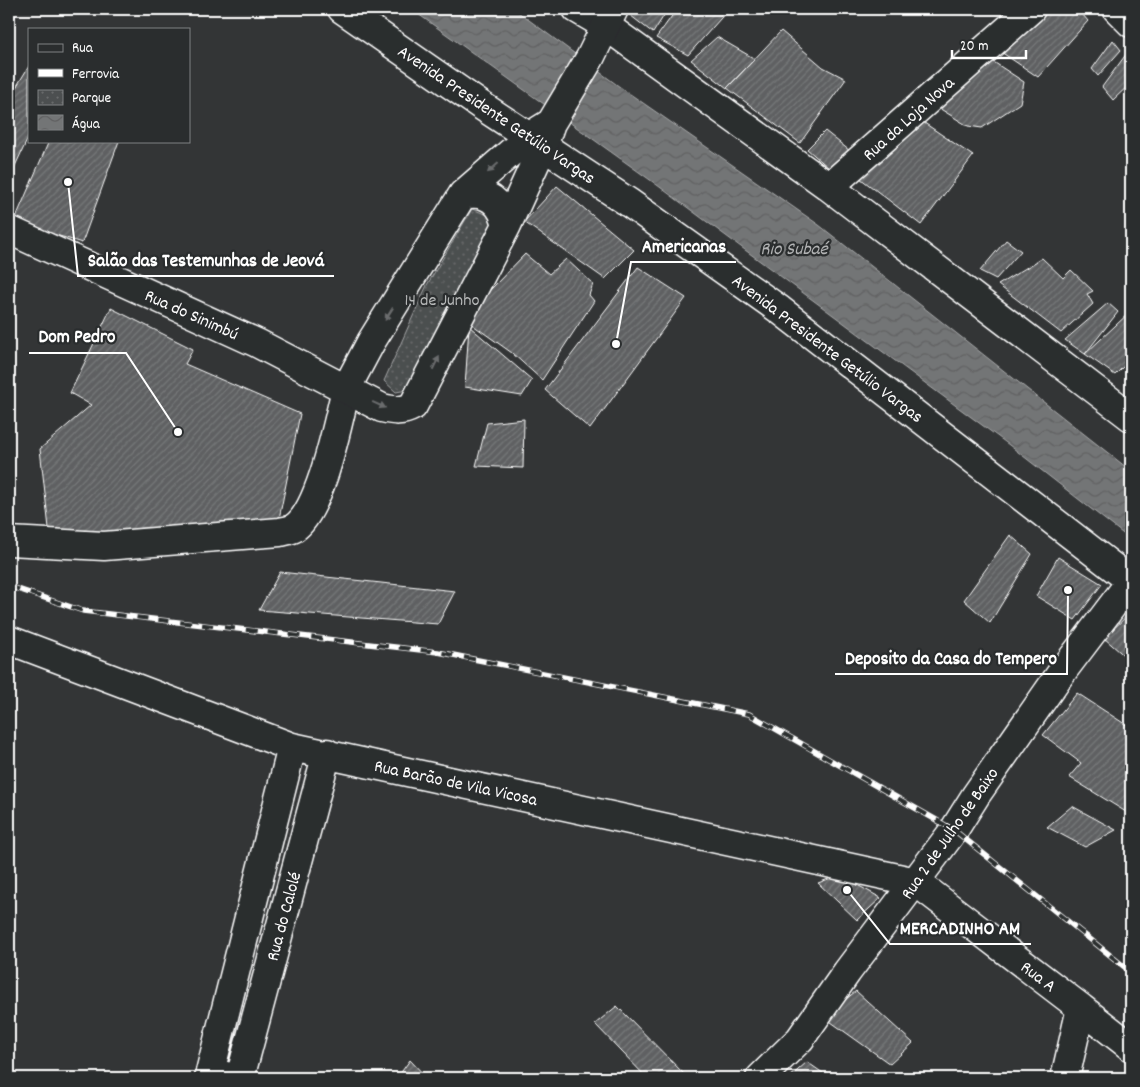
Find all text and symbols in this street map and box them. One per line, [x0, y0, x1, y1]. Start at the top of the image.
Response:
legend [28, 28, 190, 142]
scale bar [952, 28, 1026, 60]
text: 20 m [960, 36, 988, 58]
text: Rua [72, 38, 94, 60]
street label: Avenida Presidente Getúlio Vargas [392, 40, 599, 192]
text: Ferrovia [72, 64, 120, 86]
street label: Rua da Loja Nova [858, 72, 961, 168]
text: Parque [72, 88, 112, 110]
text: Água [72, 114, 101, 136]
one-way arrow [486, 163, 499, 174]
callout: Americanas [631, 228, 736, 262]
text: Americanas [642, 235, 726, 262]
water label: Rio Subaé [760, 237, 830, 264]
callout: Salão das Testemunhas de Jeová [78, 242, 334, 276]
text: Salão das Testemunhas de Jeová [88, 249, 325, 276]
street label: Avenida Presidente Getúlio Vargas [726, 270, 927, 430]
street label: Rua do Sinimbú [140, 284, 242, 348]
park label: 14 de Junho [405, 289, 479, 314]
one-way arrow [384, 307, 393, 320]
callout: Dom Pedro [29, 319, 126, 353]
text: Dom Pedro [38, 325, 116, 352]
one-way arrow [432, 356, 440, 370]
one-way arrow [372, 402, 386, 410]
callout: Deposito da Casa do Tempero [835, 640, 1067, 674]
text: Deposito da Casa do Tempero [845, 647, 1057, 674]
street label: Rua Barão de Vila Vicosa [372, 755, 540, 814]
street label: Rua 2 de Julho de Baixo [896, 763, 1006, 905]
street label: Rua do Calolé [262, 869, 309, 964]
callout: MERCADINHO AM [890, 910, 1031, 944]
text: MERCADINHO AM [900, 917, 1020, 944]
street label: Rua A [1014, 956, 1061, 1000]

